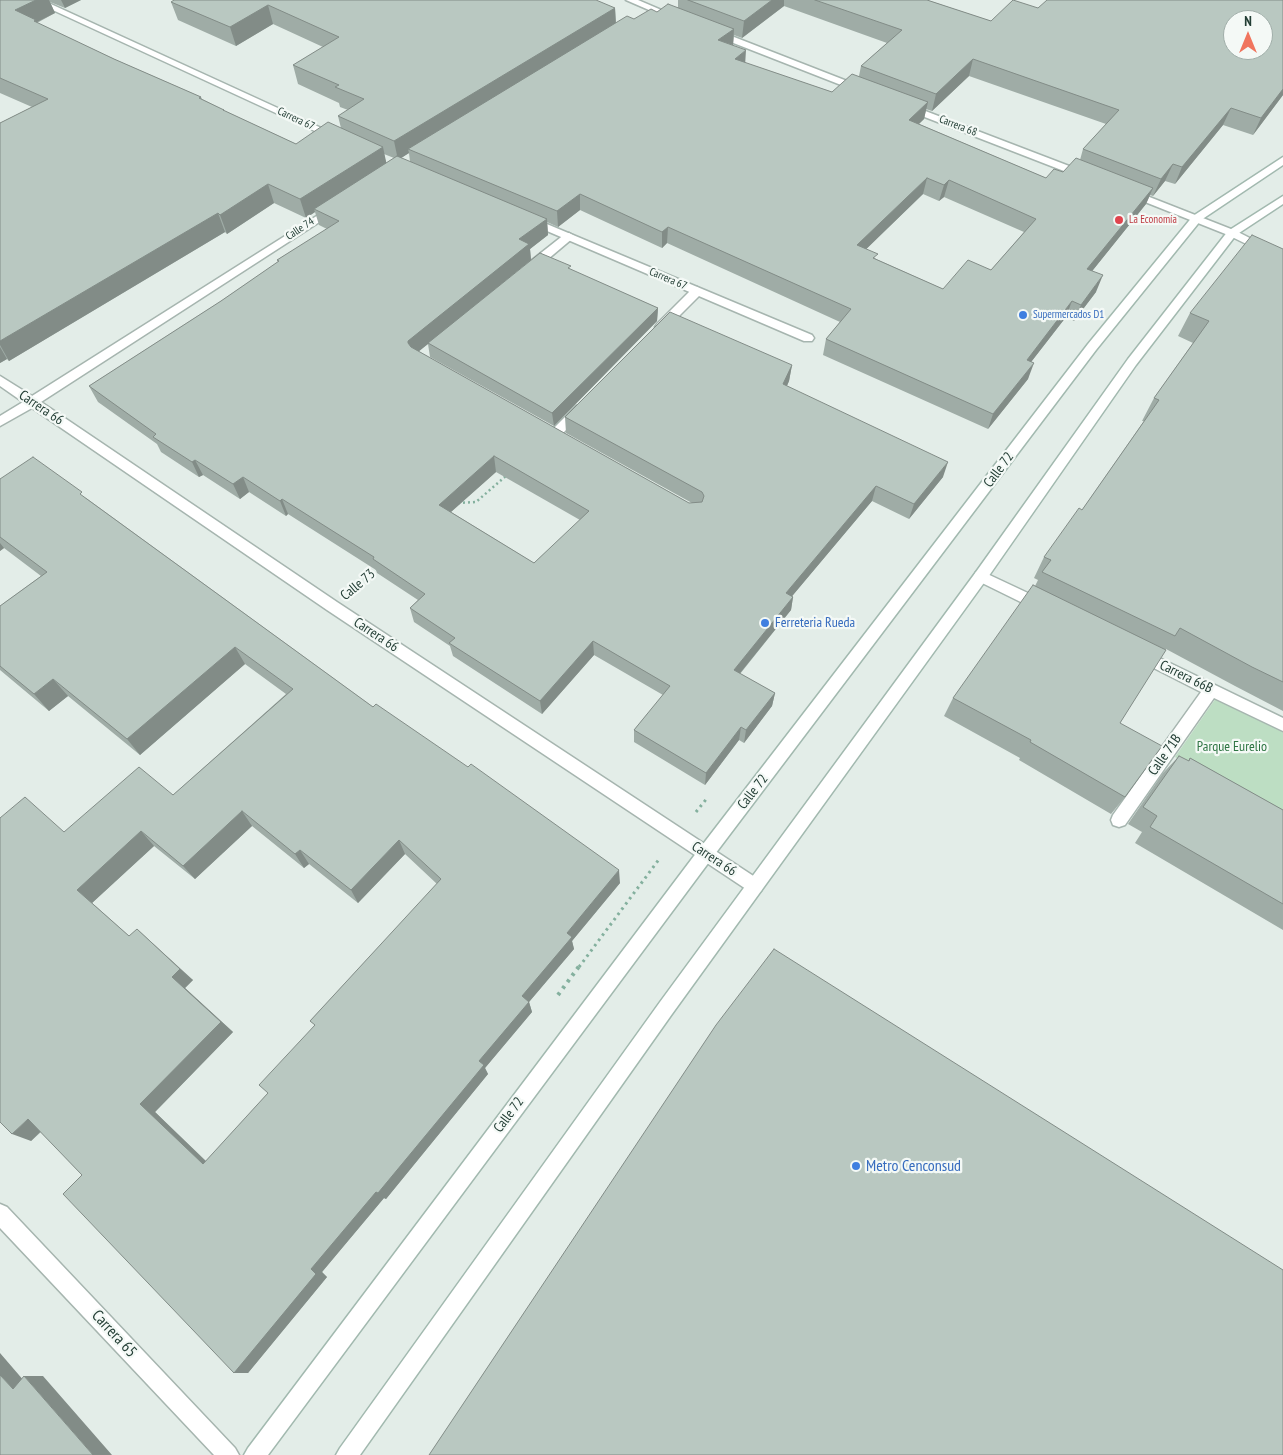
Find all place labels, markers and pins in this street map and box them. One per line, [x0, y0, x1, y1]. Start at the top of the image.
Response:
place label: La Economía [1129, 213, 1177, 227]
marker: La Economía [1113, 214, 1125, 226]
place label: Supermercados D1 [1033, 308, 1104, 322]
marker: Supermercados D1 [1017, 309, 1029, 321]
place label: Ferreteria Rueda [775, 615, 855, 631]
marker: Ferreteria Rueda [759, 617, 771, 629]
place label: Metro Cenconsud [866, 1156, 961, 1176]
marker: Metro Cenconsud [850, 1160, 862, 1172]

